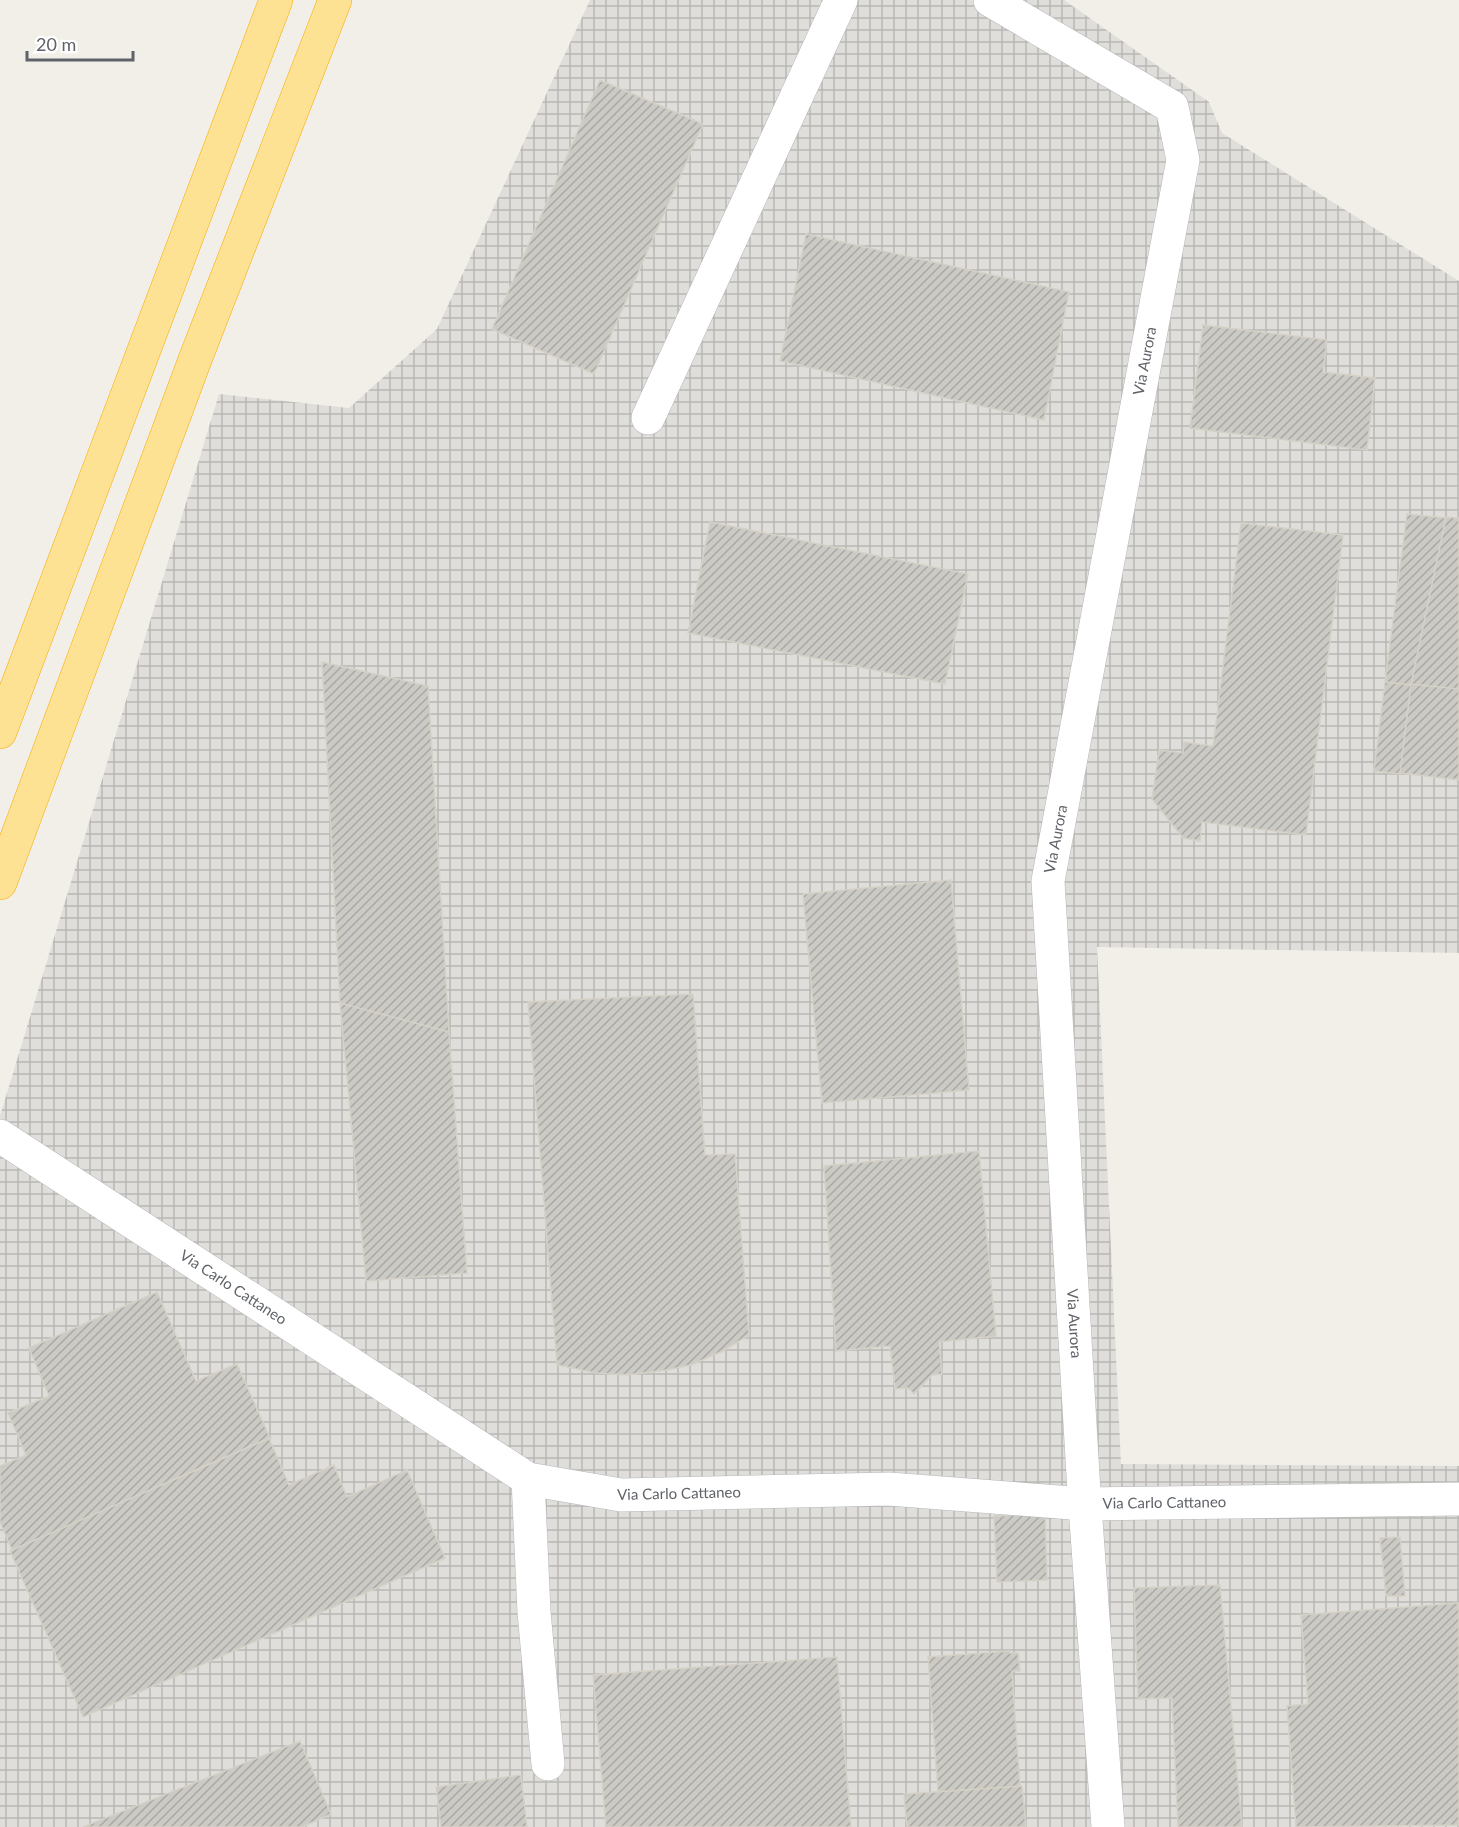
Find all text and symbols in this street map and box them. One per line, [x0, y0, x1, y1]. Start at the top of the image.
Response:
scale bar [27, 24, 134, 62]
text: 20 m [36, 33, 76, 55]
street label: Via Aurora [1129, 325, 1159, 397]
street label: Via Aurora [1040, 803, 1070, 875]
street label: Via Carlo Cattaneo [177, 1245, 291, 1328]
street label: Via Aurora [1064, 1288, 1086, 1359]
street label: Via Carlo Cattaneo [617, 1482, 741, 1503]
street label: Via Carlo Cattaneo [1102, 1492, 1226, 1512]

